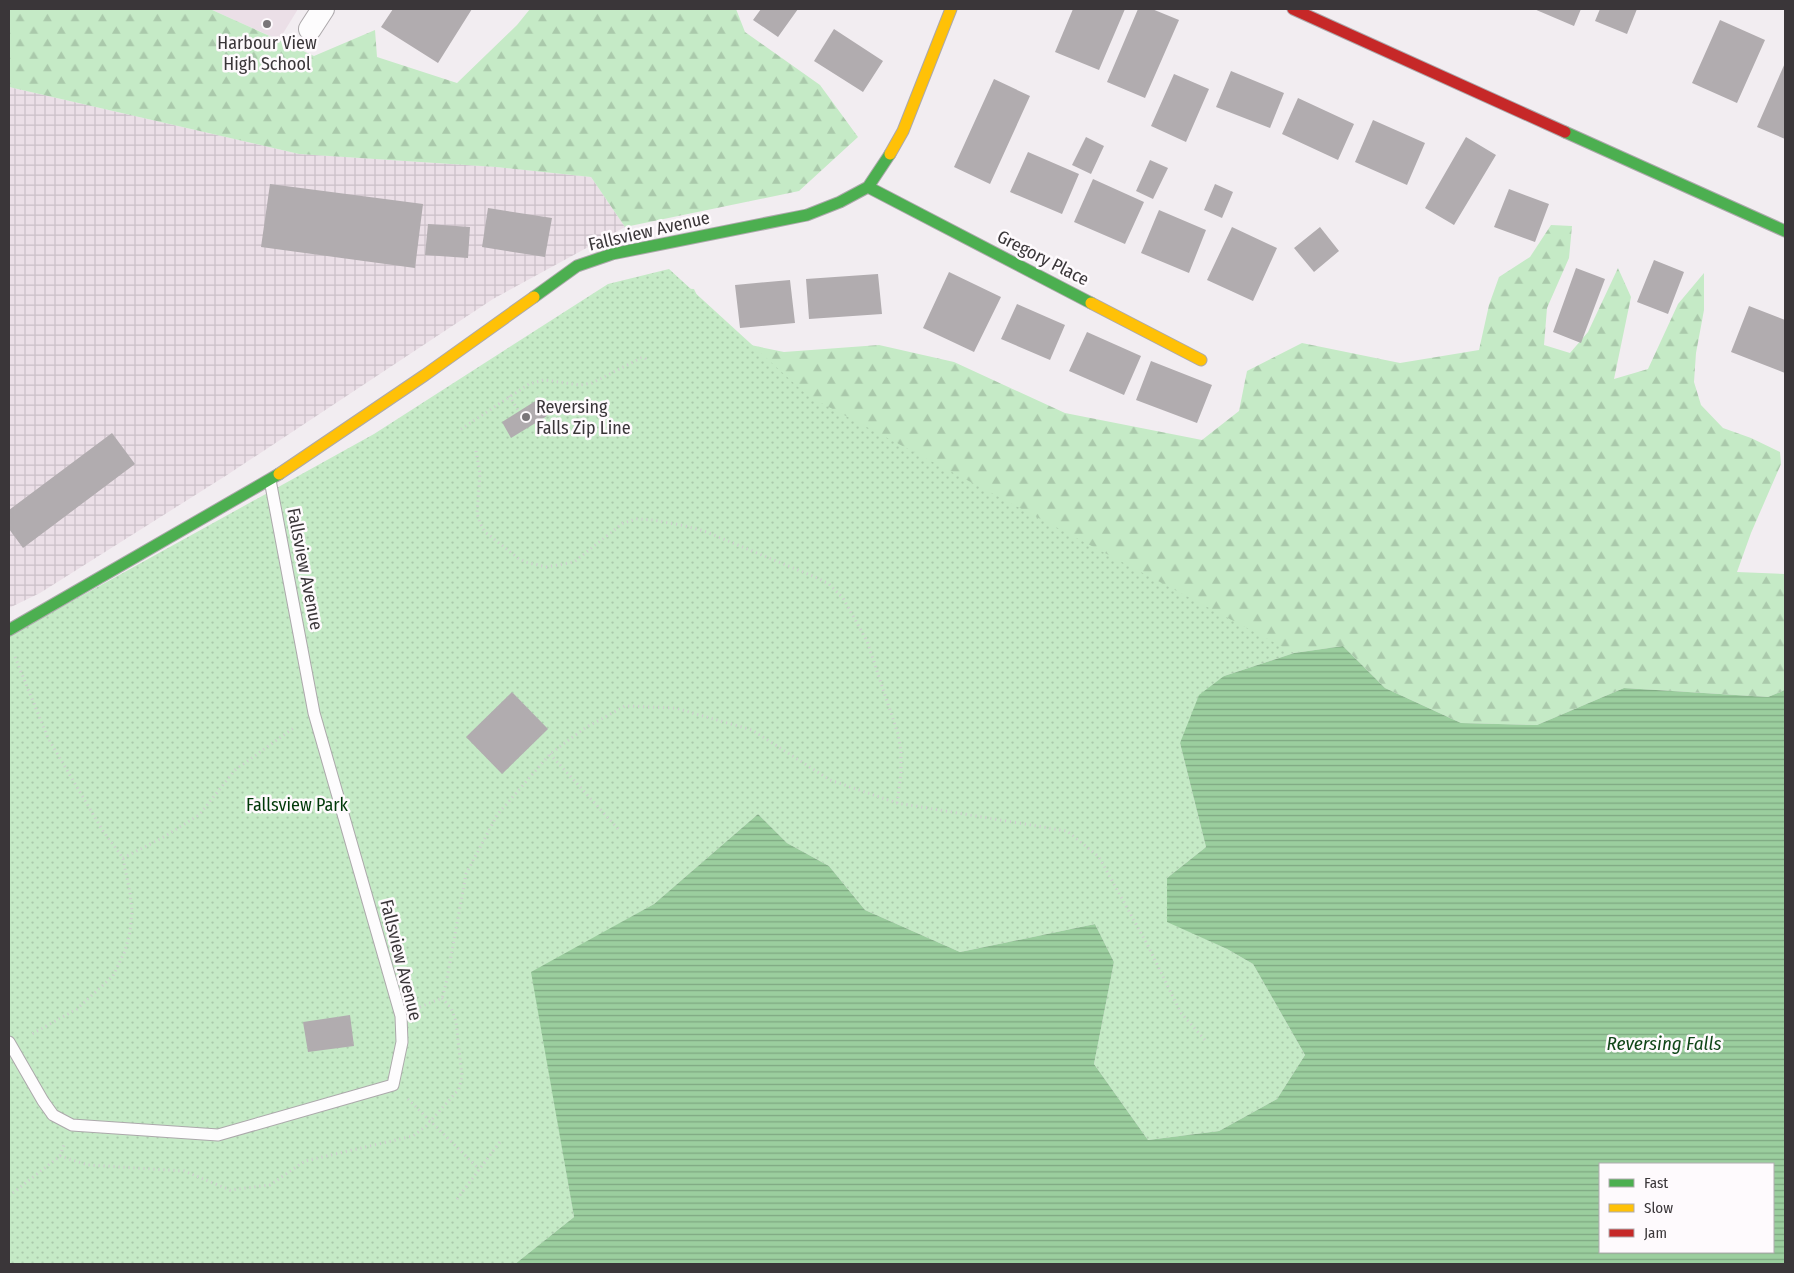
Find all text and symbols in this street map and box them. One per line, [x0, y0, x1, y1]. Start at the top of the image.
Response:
marker: Harbour View High School [261, 18, 273, 30]
place label: Harbour View High School [217, 32, 317, 75]
street label: Fallsview Avenue [586, 206, 712, 256]
street label: Gregory Place [993, 225, 1093, 291]
place label: Reversing Falls Zip Line [536, 396, 631, 439]
marker: Reversing Falls Zip Line [520, 411, 532, 423]
street label: Fallsview Avenue [282, 506, 328, 632]
park label: Fallsview Park [246, 794, 349, 816]
street label: Fallsview Avenue [375, 897, 427, 1023]
water label: Reversing Falls [1606, 1032, 1722, 1055]
legend [1599, 1163, 1774, 1253]
text: Fast [1644, 1174, 1668, 1192]
text: Slow [1644, 1199, 1673, 1217]
text: Jam [1644, 1224, 1667, 1242]

